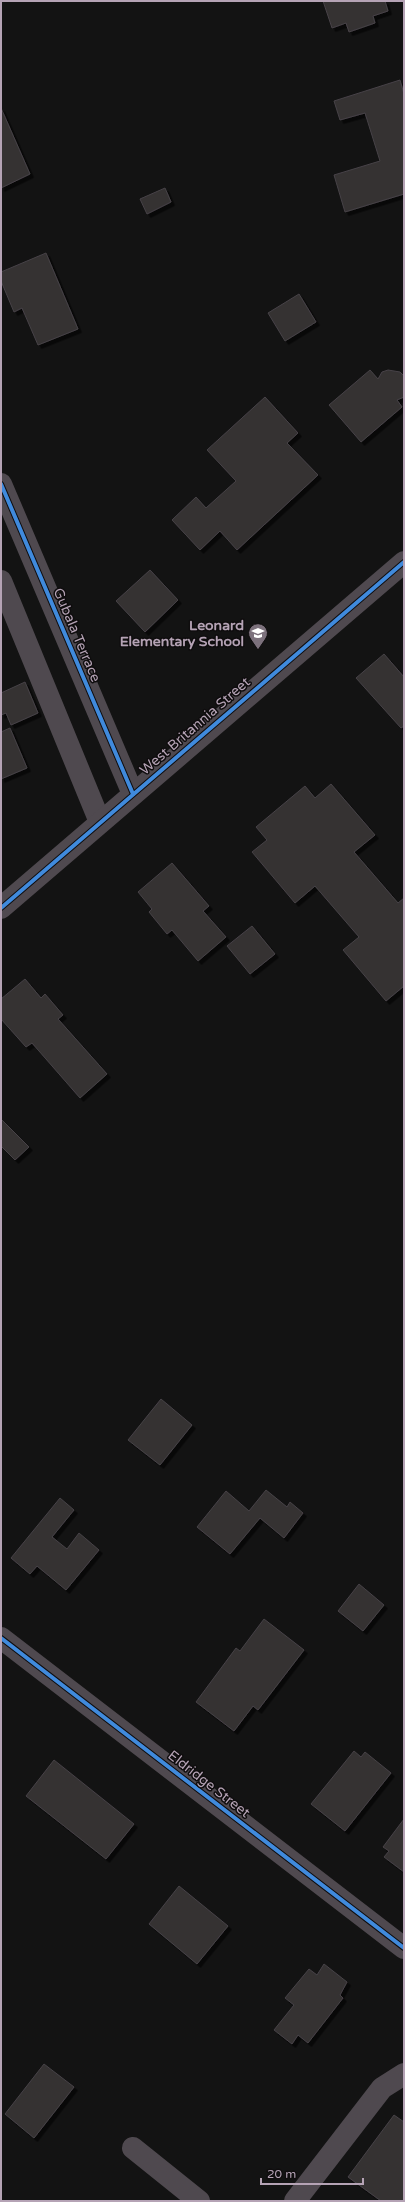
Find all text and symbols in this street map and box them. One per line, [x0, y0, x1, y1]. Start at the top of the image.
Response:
street label: Gubala Terrace [50, 586, 104, 685]
place label: Leonard Elementary School [120, 617, 244, 650]
school or university icon: Leonard Elementary School [247, 622, 269, 650]
street label: West Britannia Street [136, 673, 254, 779]
street label: Eldridge Street [165, 1747, 254, 1822]
scale bar [261, 2160, 363, 2186]
text: 20 m [267, 2167, 296, 2181]

